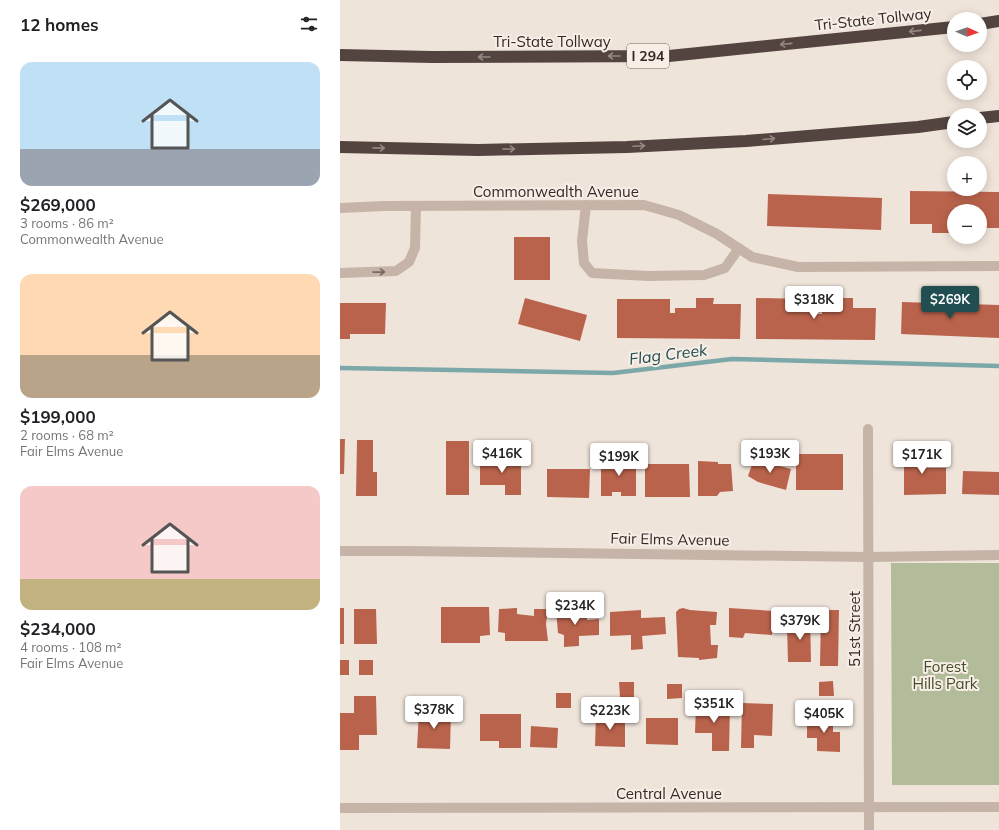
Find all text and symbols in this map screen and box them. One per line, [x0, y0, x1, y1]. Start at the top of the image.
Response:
street label: Tri-State Tollway [814, 3, 932, 35]
north arrow [947, 12, 987, 52]
map controls [947, 12, 987, 244]
icon: filters [298, 13, 320, 35]
text: 12 homes [20, 14, 99, 35]
one-way arrow [909, 27, 922, 35]
street label: Tri-State Tollway [493, 32, 611, 51]
one-way arrow [780, 41, 793, 48]
road number: I 294 [627, 44, 669, 68]
one-way arrow [608, 52, 621, 60]
one-way arrow [478, 53, 491, 61]
button: locate [947, 60, 987, 100]
icon: home [134, 88, 206, 160]
button: layers [947, 108, 987, 148]
one-way arrow [762, 135, 775, 142]
one-way arrow [632, 142, 645, 150]
one-way arrow [372, 144, 385, 152]
one-way arrow [502, 145, 515, 153]
button: + [947, 156, 987, 196]
street label: Commonwealth Avenue [473, 182, 639, 201]
text: $269,000 [20, 194, 96, 215]
button: − [947, 204, 987, 244]
text: 3 rooms · 86 m² [20, 215, 114, 231]
text: Commonwealth Avenue [20, 231, 164, 247]
one-way arrow [372, 268, 385, 276]
pin: $318K [786, 286, 842, 320]
pin: $269K [922, 286, 978, 320]
text: $318K [794, 291, 834, 307]
text: $269K [930, 291, 970, 307]
icon: home [134, 300, 206, 372]
water label: Flag Creek [628, 339, 709, 369]
text: $199,000 [20, 406, 96, 427]
text: 2 rooms · 68 m² [20, 427, 114, 443]
pin: $416K [474, 440, 530, 474]
pin: $193K [742, 440, 798, 474]
pin: $171K [894, 441, 950, 475]
text: Fair Elms Avenue [20, 443, 123, 459]
pin: $199K [591, 443, 647, 477]
text: $416K [482, 445, 522, 461]
text: $193K [750, 445, 790, 461]
text: $171K [902, 446, 942, 462]
text: $199K [599, 448, 639, 464]
icon: home [134, 512, 206, 584]
street label: Fair Elms Avenue [610, 528, 730, 550]
street label: 51st Street [845, 591, 864, 667]
pin: $234K [547, 592, 603, 626]
text: $234K [555, 597, 595, 613]
pin: $379K [772, 607, 828, 641]
text: $379K [780, 612, 820, 628]
text: $234,000 [20, 618, 96, 639]
text: 4 rooms · 108 m² [20, 639, 121, 655]
text: Fair Elms Avenue [20, 655, 123, 671]
park label: Forest Hills Park [912, 657, 978, 693]
pin: $351K [686, 690, 742, 724]
text: $351K [694, 695, 734, 711]
pin: $378K [406, 696, 462, 730]
pin: $223K [582, 697, 638, 731]
pin: $405K [796, 700, 852, 734]
text: $378K [414, 701, 454, 717]
text: $223K [590, 702, 630, 718]
text: $405K [804, 705, 844, 721]
street label: Central Avenue [616, 784, 722, 803]

